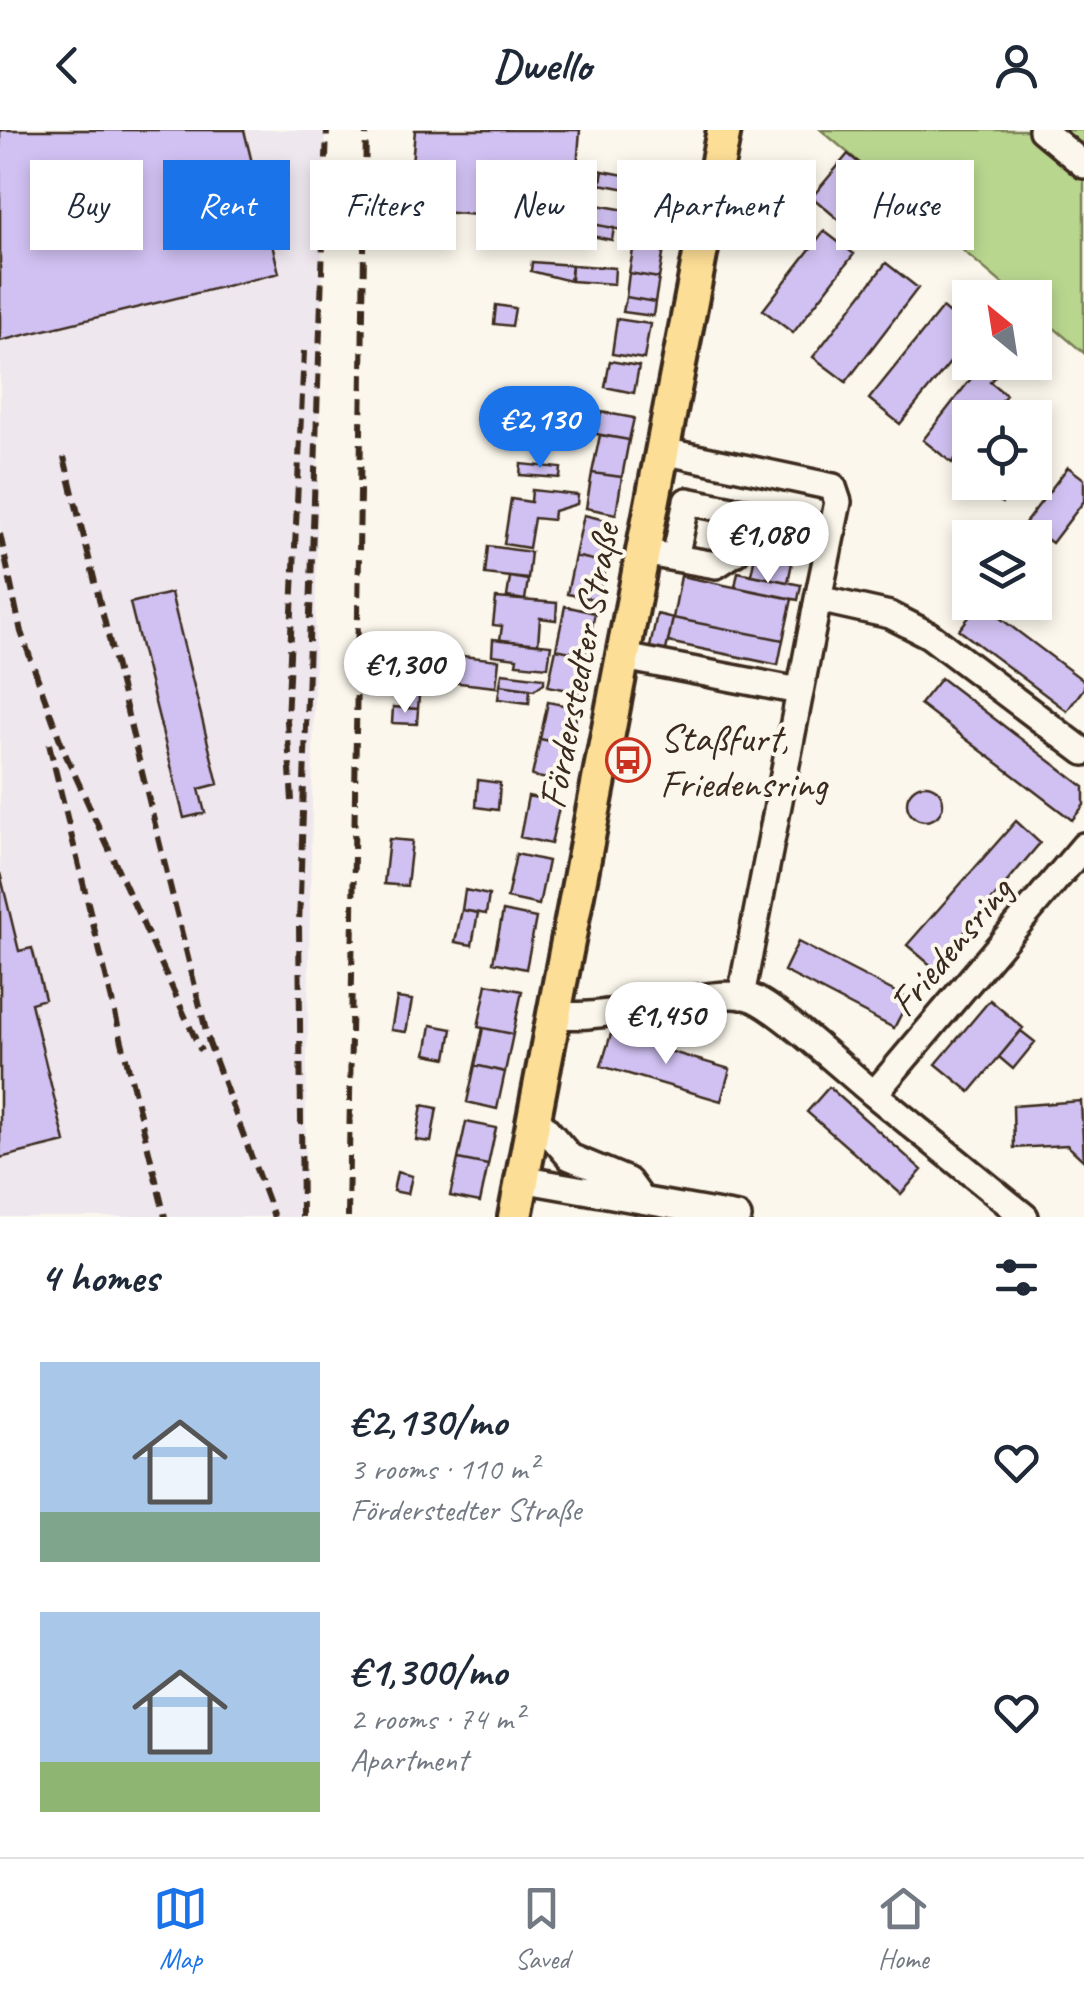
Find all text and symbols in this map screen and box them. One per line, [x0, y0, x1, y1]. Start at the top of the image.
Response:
text: Dwello [493, 37, 591, 94]
icon: back [40, 38, 95, 93]
icon: person [989, 38, 1044, 93]
chip: Buy [30, 160, 143, 250]
chip: Rent [163, 160, 290, 250]
chip: Filters [310, 160, 456, 250]
chip: New [476, 160, 597, 250]
chip: Apartment [617, 160, 816, 250]
chip: House [836, 160, 974, 250]
north arrow [952, 280, 1052, 380]
map controls [952, 280, 1052, 620]
pin: €2,130 [459, 386, 621, 471]
text: €2,130 [501, 398, 579, 439]
button: locate [952, 400, 1052, 500]
pin: €1,080 [687, 501, 849, 586]
text: €1,080 [729, 513, 807, 554]
street label: Förderstedter Straße [527, 517, 632, 813]
button: layers [952, 520, 1052, 620]
pin: €1,300 [324, 631, 486, 716]
text: €1,300 [366, 643, 444, 684]
place label: Staßfurt, Friedensring [660, 713, 829, 809]
bus stop icon: Staßfurt, Friedensring [605, 737, 651, 783]
street label: Friedensring [878, 865, 1025, 1027]
pin: €1,450 [585, 982, 747, 1067]
text: €1,450 [627, 994, 705, 1035]
icon: filters [989, 1250, 1044, 1305]
text: 4 homes [40, 1251, 159, 1304]
text: €2,130/mo [350, 1395, 507, 1448]
icon: home [120, 1402, 240, 1522]
icon: heart [989, 1435, 1044, 1490]
text: 3 rooms · 110 m² [350, 1448, 537, 1489]
text: Förderstedter Straße [350, 1489, 581, 1530]
text: €1,300/mo [350, 1645, 507, 1698]
icon: home [120, 1652, 240, 1772]
icon: heart [989, 1685, 1044, 1740]
text: 2 rooms · 74 m² [350, 1698, 523, 1739]
text: Apartment [350, 1739, 468, 1780]
tab: Map [153, 1881, 208, 1976]
tab: Saved [514, 1881, 569, 1976]
tab: Home [876, 1881, 931, 1976]

